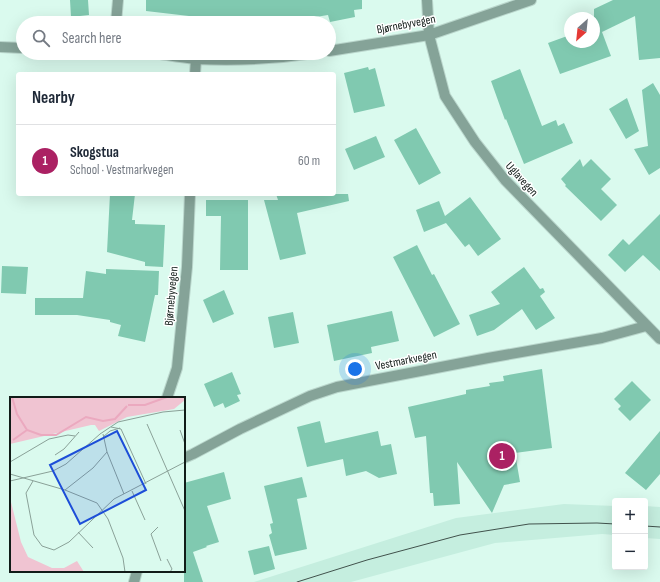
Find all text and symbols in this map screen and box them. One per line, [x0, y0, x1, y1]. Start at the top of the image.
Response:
street label: Bjørnebyvegen [375, 11, 437, 38]
north arrow [564, 12, 600, 48]
search box [16, 16, 336, 60]
icon: search [30, 27, 52, 49]
text: Search here [62, 29, 122, 48]
text: Nearby [32, 88, 75, 108]
text: Skogstua [70, 143, 119, 162]
text: 1 [42, 153, 48, 169]
text: 60 m [298, 153, 320, 169]
street label: Uglavegen [502, 159, 541, 200]
text: School · Vestmarkvegen [70, 162, 174, 178]
street label: Bjørnebyvegen [161, 266, 182, 326]
street label: Vestmarkvegen [374, 347, 438, 374]
your location [345, 359, 365, 379]
inset map [10, 397, 185, 572]
pin: 1 [489, 441, 515, 471]
map controls [612, 498, 648, 570]
button: + [612, 498, 648, 534]
button: − [612, 534, 648, 570]

